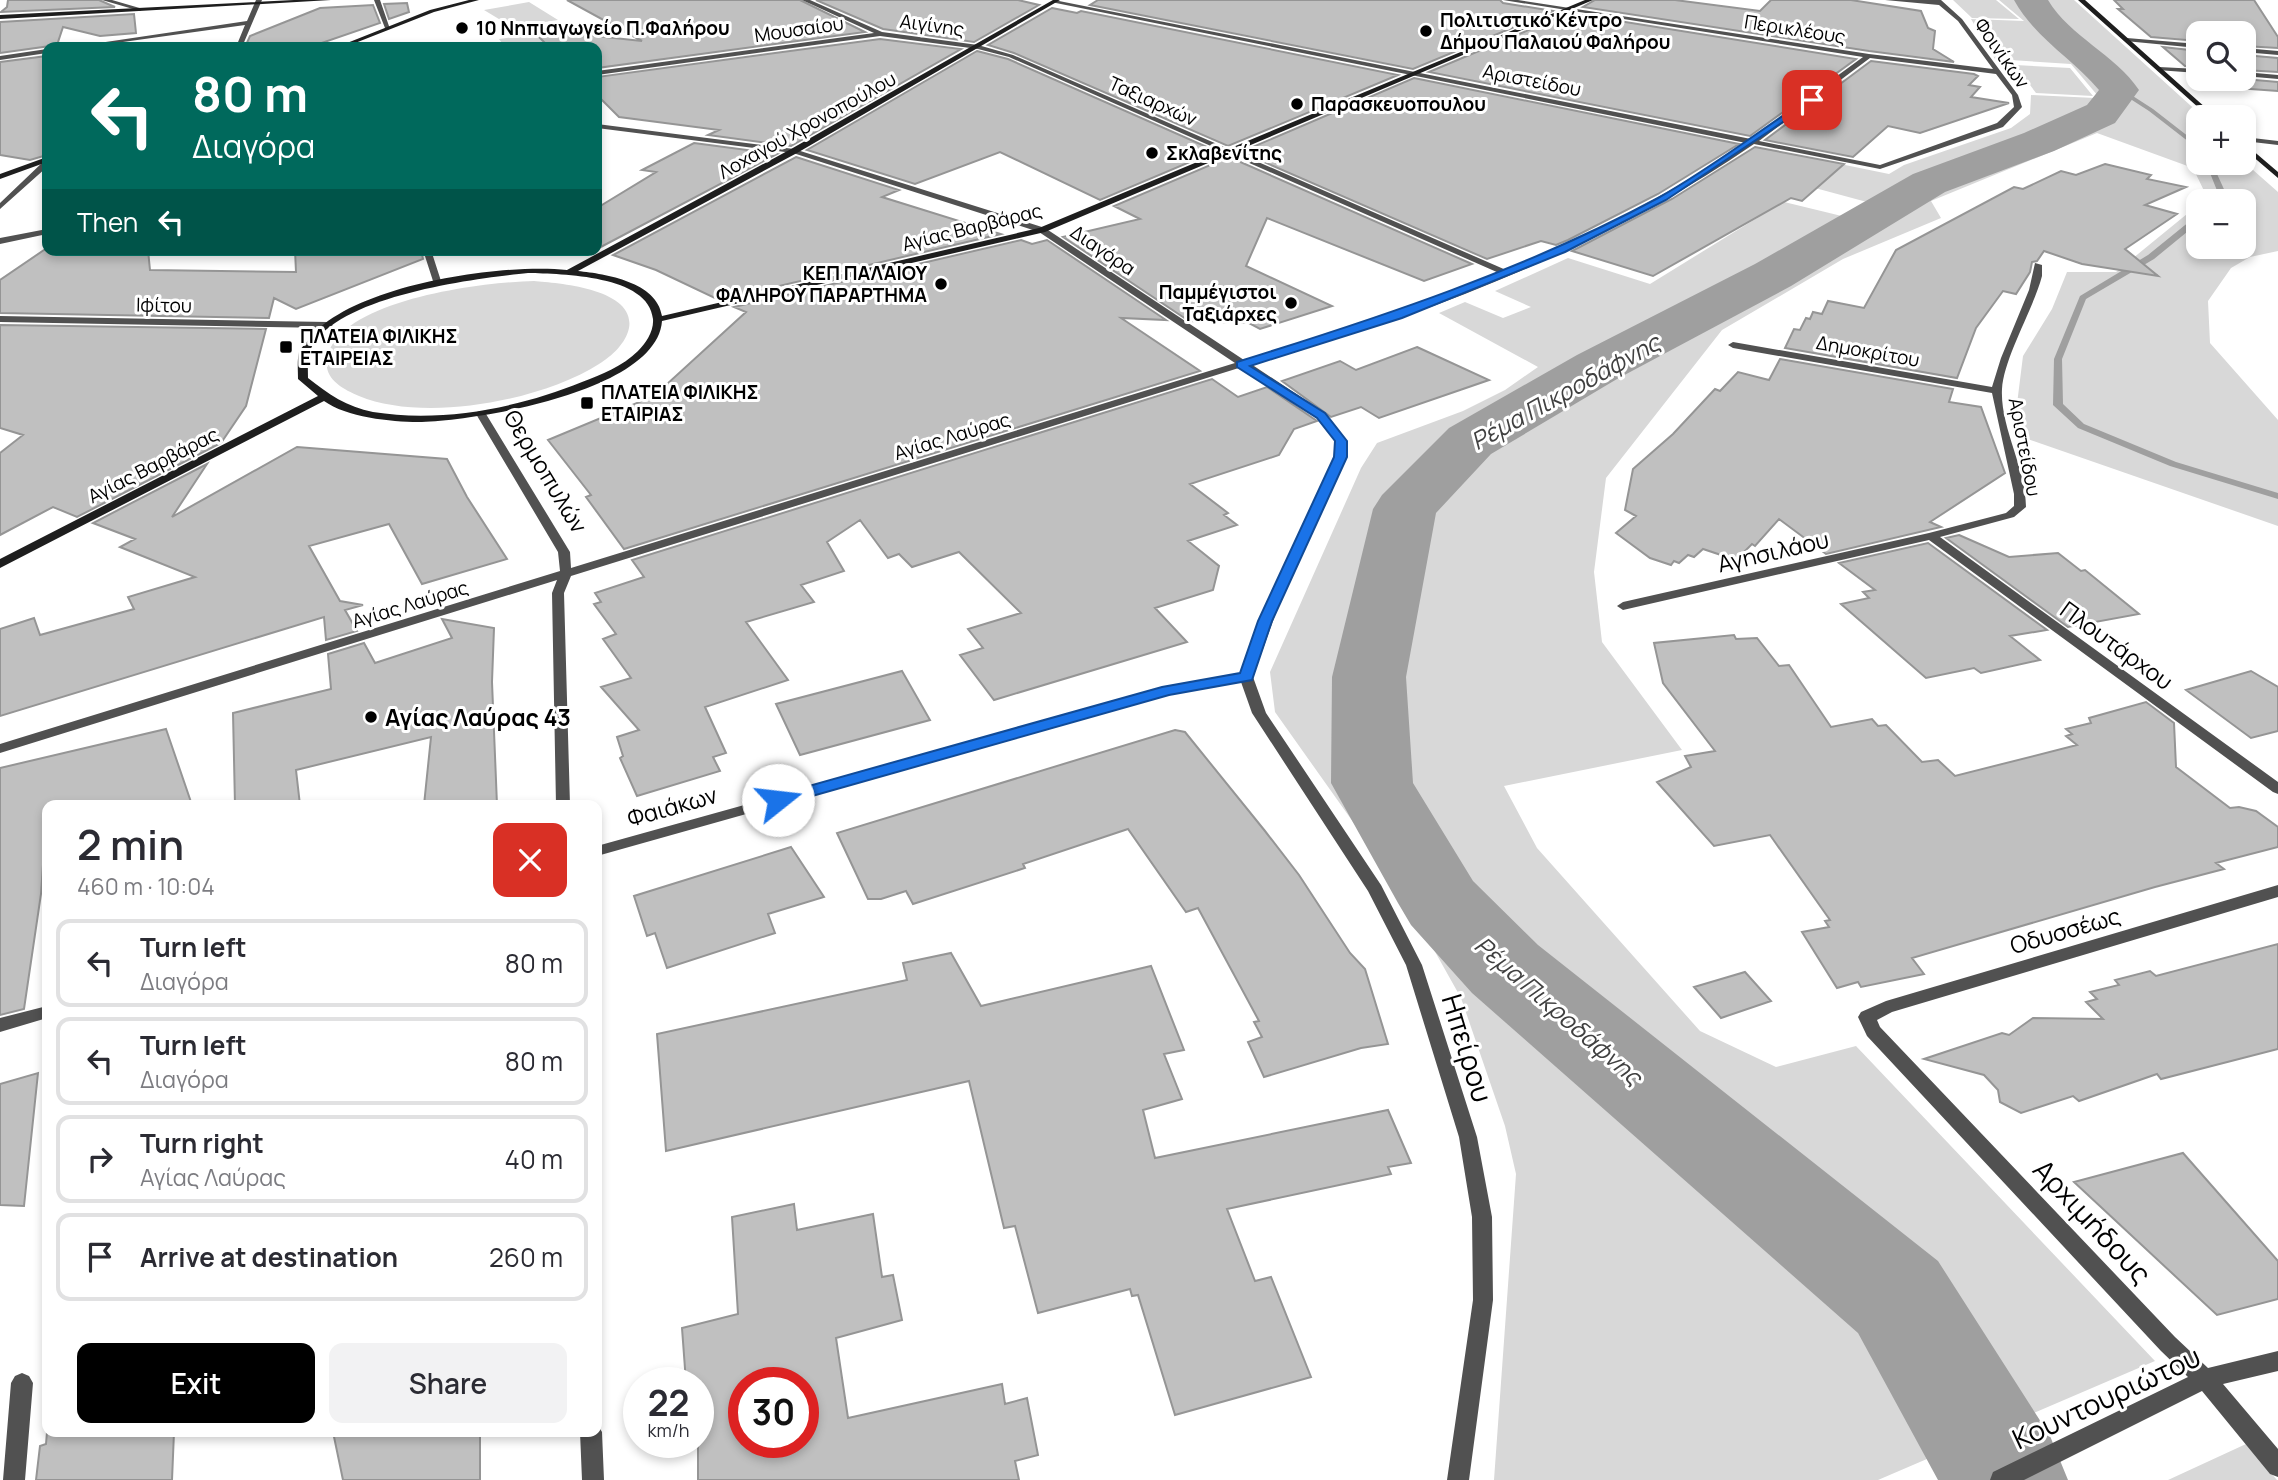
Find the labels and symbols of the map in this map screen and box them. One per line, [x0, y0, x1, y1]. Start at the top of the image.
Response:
place label: Πολιτιστικό Κέντρο Δήμου Παλαιού Φαλήρου [1440, 7, 1671, 55]
street label: Αιγίνης [898, 8, 966, 42]
street label: Περικλέους [1742, 8, 1848, 50]
street label: Μουσαίου [753, 10, 845, 48]
street label: Φοινίκων [1968, 13, 2036, 94]
place label: 10 Νηπιαγωγείο Π.Φαλήρου [476, 15, 730, 41]
marker: 10 Νηπιαγωγείο Π.Φαλήρου [454, 20, 470, 36]
marker: Πολιτιστικό Κέντρο Δήμου Παλαιού Φαλήρου [1418, 23, 1434, 39]
street label: Αριστείδου [1480, 58, 1584, 102]
street label: Λοχαγού Χρονοπούλου [713, 65, 901, 185]
street label: Ταξιαρχών [1105, 70, 1201, 132]
pin [1782, 70, 1842, 130]
place label: Παρασκευοπουλου [1311, 91, 1486, 117]
marker: Παρασκευοπουλου [1289, 96, 1305, 112]
place label: Σκλαβενίτης [1166, 140, 1282, 166]
marker: Σκλαβενίτης [1144, 145, 1160, 161]
street label: Αγίας Βαρβάρας [899, 197, 1045, 257]
street label: Διαγόρα [1065, 219, 1141, 281]
place label: ΚΕΠ ΠΑΛΑΙΟΥ ΦΑΛΗΡΟΥ ΠΑΡΑΡΤΗΜΑ [716, 260, 927, 308]
marker: ΚΕΠ ΠΑΛΑΙΟΥ ΦΑΛΗΡΟΥ ΠΑΡΑΡΤΗΜΑ [933, 276, 949, 292]
place label: Παμμέγιστοι Ταξιάρχες [1159, 279, 1277, 327]
street label: Ιφίτου [136, 292, 192, 318]
marker: Παμμέγιστοι Ταξιάρχες [1283, 295, 1299, 311]
place label: ΠΛΑΤΕΙΑ ΦΙΛΙΚΗΣ ΕΤΑΙΡΕΙΑΣ [300, 323, 458, 371]
water label: Ρέμα Πικροδάφνης [1464, 324, 1667, 457]
street label: Δημοκρίτου [1814, 329, 1922, 373]
marker: ΠΛΑΤΕΙΑ ΦΙΛΙΚΗΣ ΕΤΑΙΡΕΙΑΣ [278, 339, 294, 355]
place label: ΠΛΑΤΕΙΑ ΦΙΛΙΚΗΣ ΕΤΑΙΡΙΑΣ [601, 379, 759, 427]
marker: ΠΛΑΤΕΙΑ ΦΙΛΙΚΗΣ ΕΤΑΙΡΙΑΣ [579, 395, 595, 411]
street label: Αριστείδου [2003, 395, 2047, 499]
street label: Θερμοπυλών [497, 403, 596, 539]
street label: Αγίας Λαύρας [891, 406, 1013, 466]
street label: Αγίας Βαρβάρας [83, 421, 223, 509]
street label: Αγησιλάου [1714, 523, 1832, 579]
street label: Αγίας Λαύρας [349, 574, 471, 634]
street label: Πλουτάρχου [2054, 593, 2180, 697]
place label: Αγίας Λαύρας 43 [385, 701, 571, 733]
marker: Αγίας Λαύρας 43 [363, 709, 379, 725]
position arrow [741, 763, 815, 837]
street label: Φαιάκων [623, 778, 721, 834]
street label: Οδυσσέως [2006, 899, 2124, 961]
water label: Ρέμα Πικροδάφνης [1468, 928, 1651, 1093]
street label: Ηπείρου [1434, 989, 1502, 1107]
street label: Αρχιμήδους [2026, 1151, 2160, 1291]
street label: Κουντουριώτου [2006, 1337, 2206, 1457]
speed limit sign: 30 [728, 1367, 819, 1458]

